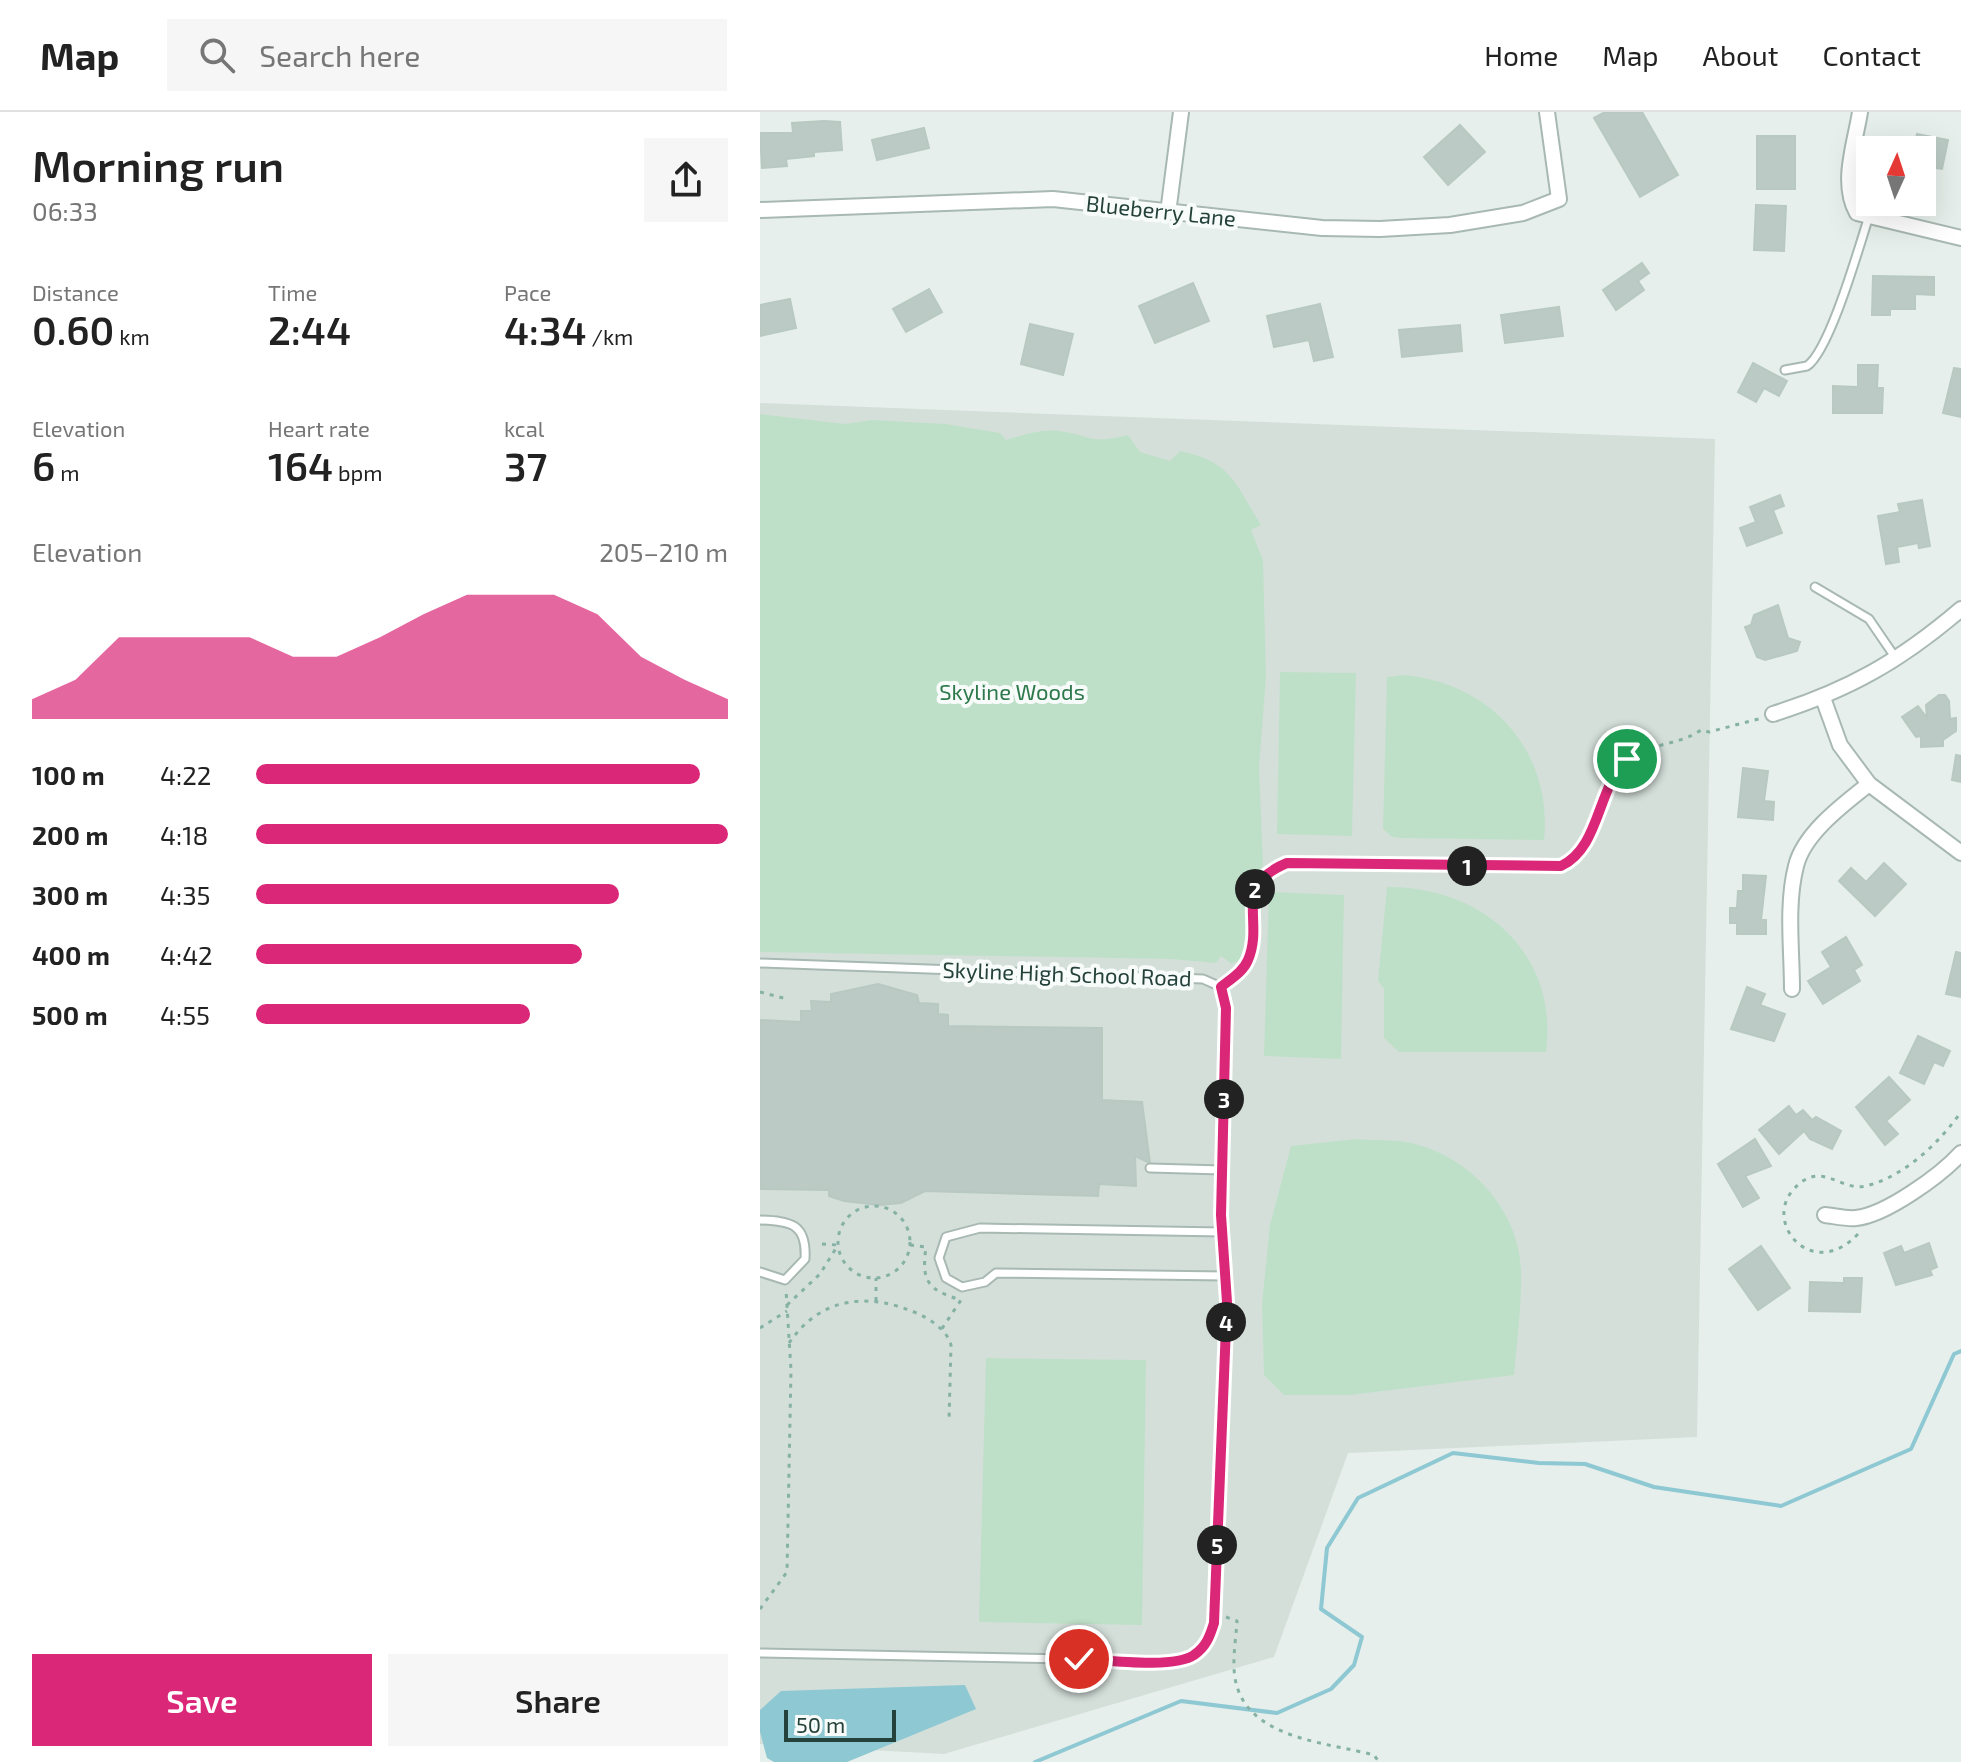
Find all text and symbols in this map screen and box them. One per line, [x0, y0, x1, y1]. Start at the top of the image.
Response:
search box [167, 19, 727, 91]
text: Map [40, 32, 119, 78]
icon: search [195, 33, 239, 77]
text: Search here [259, 37, 420, 73]
text: Home [1484, 38, 1558, 72]
text: Map [1602, 38, 1659, 72]
text: About [1703, 38, 1778, 72]
text: Contact [1822, 38, 1921, 72]
north arrow [1856, 136, 1936, 216]
map controls [1856, 136, 1936, 216]
text: Morning run [32, 138, 284, 191]
button: share [644, 138, 728, 222]
street label: Blueberry Lane [1085, 189, 1237, 231]
text: 06:33 [32, 195, 98, 226]
text: Distance [32, 279, 119, 305]
text: Time [268, 279, 317, 305]
text: Pace [504, 279, 551, 305]
text: 0.60 [32, 305, 114, 353]
text: 2:44 [268, 305, 351, 353]
text: 4:34 [504, 305, 587, 353]
text: km [114, 323, 150, 349]
text: /km [587, 323, 633, 349]
text: Elevation [32, 415, 125, 441]
text: Heart rate [268, 415, 370, 441]
text: kcal [504, 415, 544, 441]
text: 6 [32, 441, 55, 489]
text: 164 [268, 441, 333, 489]
text: 37 [504, 441, 547, 489]
text: m [55, 459, 79, 485]
text: bpm [333, 459, 383, 485]
text: Elevation [32, 536, 142, 567]
text: 205–210 m [599, 536, 728, 567]
park label: Skyline Woods [939, 678, 1085, 704]
pin [1593, 725, 1661, 793]
icon: arrive [1605, 737, 1649, 781]
text: 100 m [32, 759, 105, 790]
text: 4:22 [160, 759, 211, 790]
text: 200 m [32, 819, 108, 850]
text: 4:18 [160, 819, 208, 850]
pin: 1 [1447, 846, 1487, 886]
text: 1 [1462, 853, 1472, 879]
pin: 2 [1235, 869, 1275, 909]
text: 2 [1249, 876, 1261, 902]
text: 300 m [32, 879, 108, 910]
text: 4:35 [160, 879, 211, 910]
text: 400 m [32, 939, 110, 970]
text: 4:42 [160, 939, 213, 970]
street label: Skyline High School Road [942, 956, 1192, 990]
text: 500 m [32, 999, 108, 1030]
text: 4:55 [160, 999, 210, 1030]
pin: 3 [1204, 1079, 1244, 1119]
text: 3 [1218, 1086, 1230, 1112]
pin: 4 [1206, 1302, 1246, 1342]
text: 4 [1219, 1309, 1233, 1335]
pin: 5 [1197, 1525, 1237, 1565]
text: 5 [1211, 1532, 1223, 1558]
pin [1045, 1625, 1113, 1693]
icon: check [1057, 1637, 1101, 1681]
button: Save [32, 1654, 372, 1746]
button: Share [388, 1654, 728, 1746]
scale bar [784, 1706, 896, 1742]
text: 50 m [796, 1711, 845, 1737]

